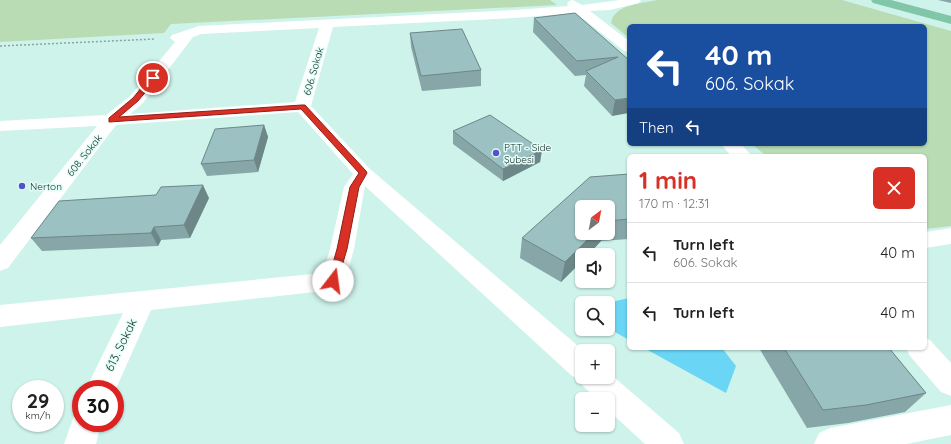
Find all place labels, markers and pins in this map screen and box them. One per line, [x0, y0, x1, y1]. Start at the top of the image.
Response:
pin [136, 61, 170, 95]
place label: PTT - Side Şubesi [504, 141, 552, 166]
marker: PTT - Side Şubesi [491, 148, 501, 158]
place label: Nerton [30, 180, 62, 193]
marker: Nerton [17, 181, 27, 191]

